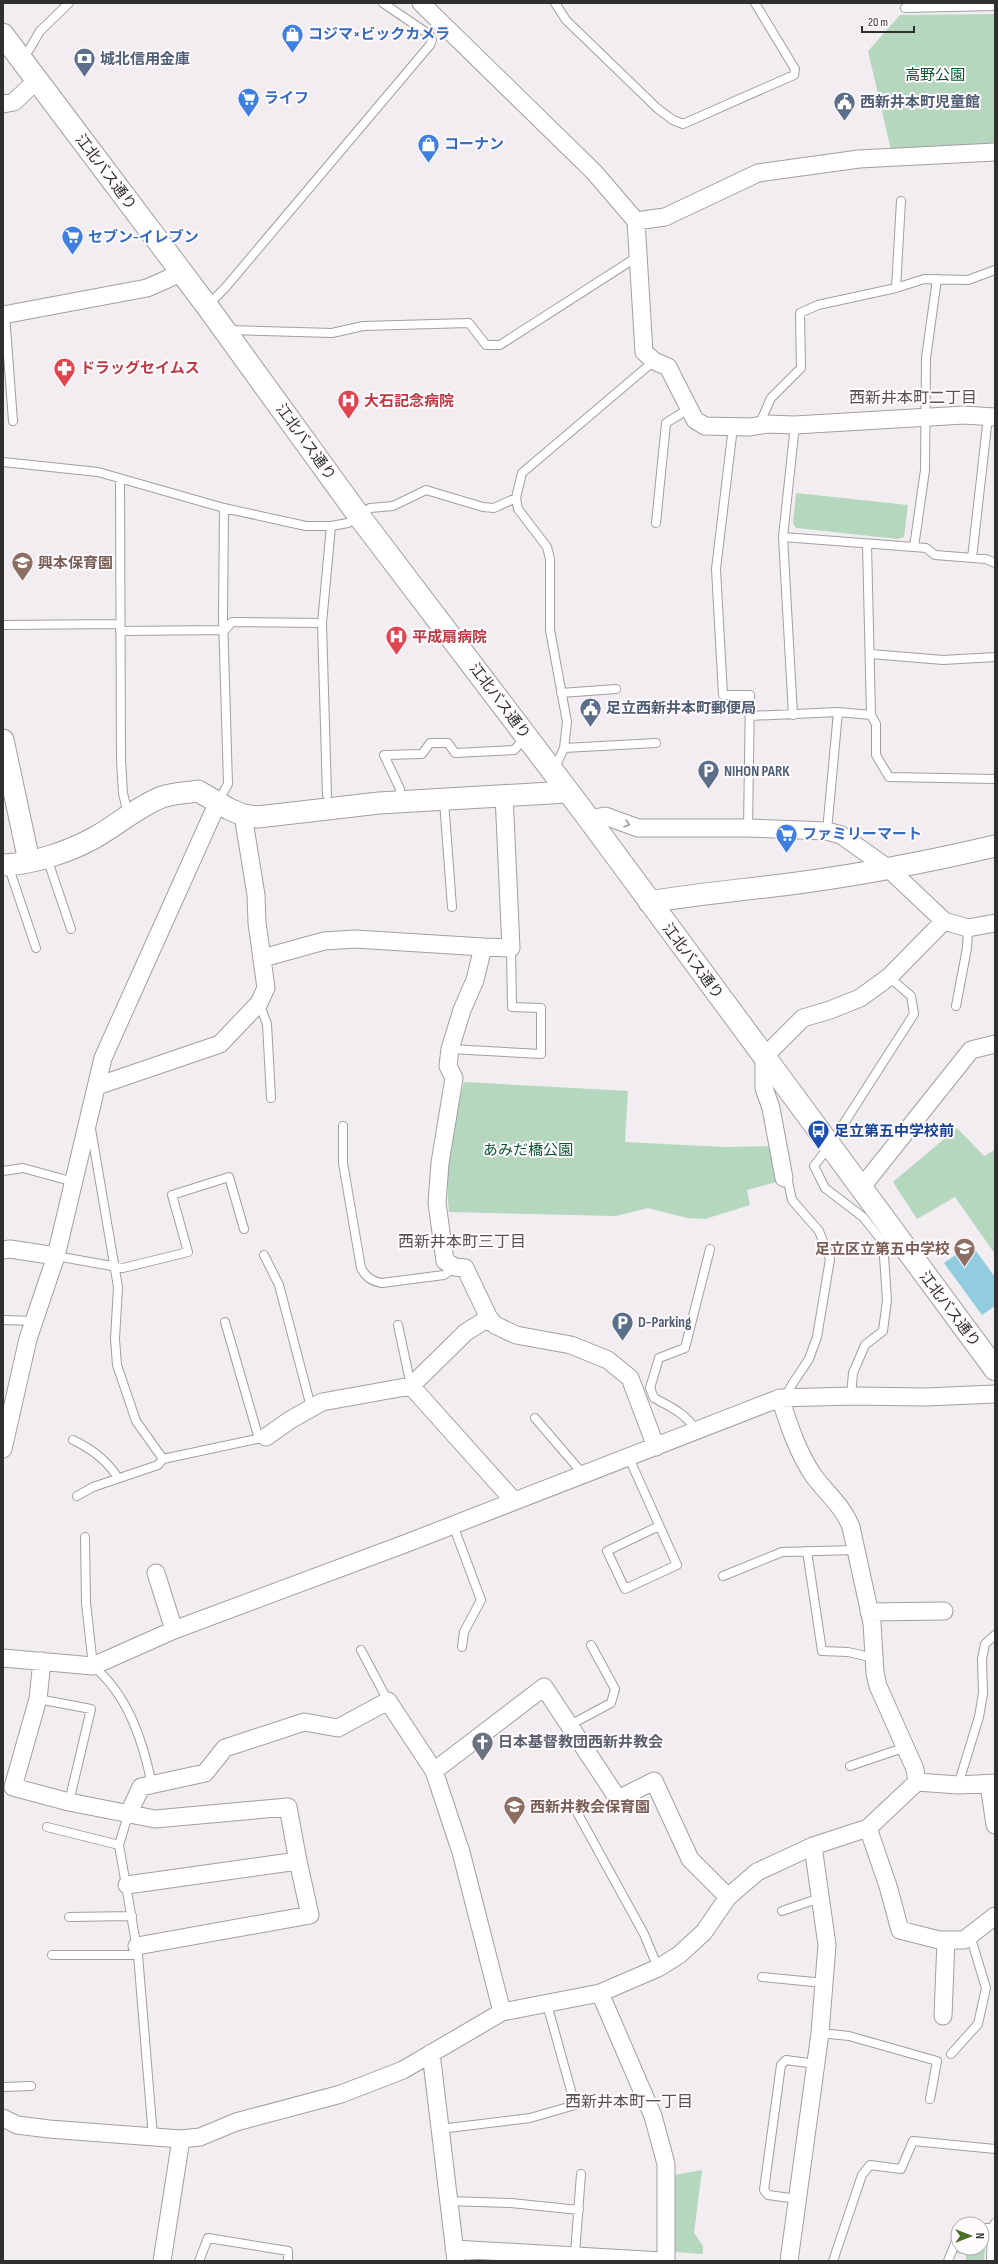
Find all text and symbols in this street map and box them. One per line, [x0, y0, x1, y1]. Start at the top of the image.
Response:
scale bar [862, 8, 914, 34]
text: 20 m [868, 15, 888, 30]
shop icon: コジマ×ビックカメラ [280, 21, 306, 54]
place label: コジマ×ビックカメラ [308, 25, 450, 44]
bank icon: 城北信用金庫 [72, 46, 98, 79]
place label: 城北信用金庫 [100, 50, 190, 69]
park label: 高野公園 [905, 66, 965, 85]
supermarket icon: ライフ [235, 85, 261, 118]
place label: ライフ [264, 89, 309, 108]
public building icon: 西新井本町児童館 [832, 89, 858, 122]
place label: 西新井本町児童館 [860, 93, 980, 112]
street label: 江北バス通り [71, 131, 140, 214]
shop icon: コーナン [416, 131, 442, 164]
place label: コーナン [444, 135, 504, 154]
supermarket icon: セブン-イレブン [60, 224, 86, 257]
place label: セブン-イレブン [88, 228, 199, 247]
pharmacy icon: ドラッグセイムス [52, 355, 78, 388]
place label: ドラッグセイムス [80, 359, 200, 378]
hospital icon: 大石記念病院 [335, 388, 361, 421]
district label: 西新井本町二丁目 [849, 389, 977, 408]
place label: 大石記念病院 [364, 392, 454, 411]
street label: 江北バス通り [271, 400, 340, 484]
school or university icon: 興本保育園 [10, 550, 36, 583]
place label: 興本保育園 [38, 554, 113, 573]
hospital icon: 平成扇病院 [383, 624, 409, 657]
place label: 平成扇病院 [412, 628, 487, 647]
street label: 江北バス通り [465, 660, 534, 743]
public building icon: 足立西新井本町郵便局 [578, 695, 604, 728]
place label: 足立西新井本町郵便局 [606, 699, 756, 718]
parking icon: NIHON PARK [695, 758, 721, 791]
place label: NIHON PARK [724, 762, 790, 781]
one-way arrow [623, 819, 630, 828]
supermarket icon: ファミリーマート [774, 821, 800, 854]
place label: ファミリーマート [802, 825, 922, 844]
street label: 江北バス通り [658, 920, 727, 1003]
bus stop icon: 足立第五中学校前 [806, 1118, 832, 1151]
place label: 足立第五中学校前 [834, 1122, 954, 1141]
park label: あみだ橋公園 [483, 1141, 573, 1160]
district label: 西新井本町三丁目 [398, 1233, 526, 1252]
school or university icon: 足立区立第五中学校 [952, 1236, 978, 1269]
place label: 足立区立第五中学校 [815, 1240, 950, 1259]
street label: 江北バス通り [915, 1268, 984, 1351]
parking icon: D-Parking [609, 1309, 635, 1342]
place label: D-Parking [638, 1313, 692, 1332]
church icon: 日本基督教団西新井教会 [470, 1729, 496, 1762]
place label: 日本基督教団西新井教会 [498, 1733, 663, 1752]
school or university icon: 西新井教会保育園 [501, 1794, 527, 1827]
place label: 西新井教会保育園 [530, 1798, 650, 1817]
district label: 西新井本町一丁目 [565, 2093, 693, 2112]
north arrow [950, 2216, 990, 2256]
text: N [973, 2233, 986, 2239]

